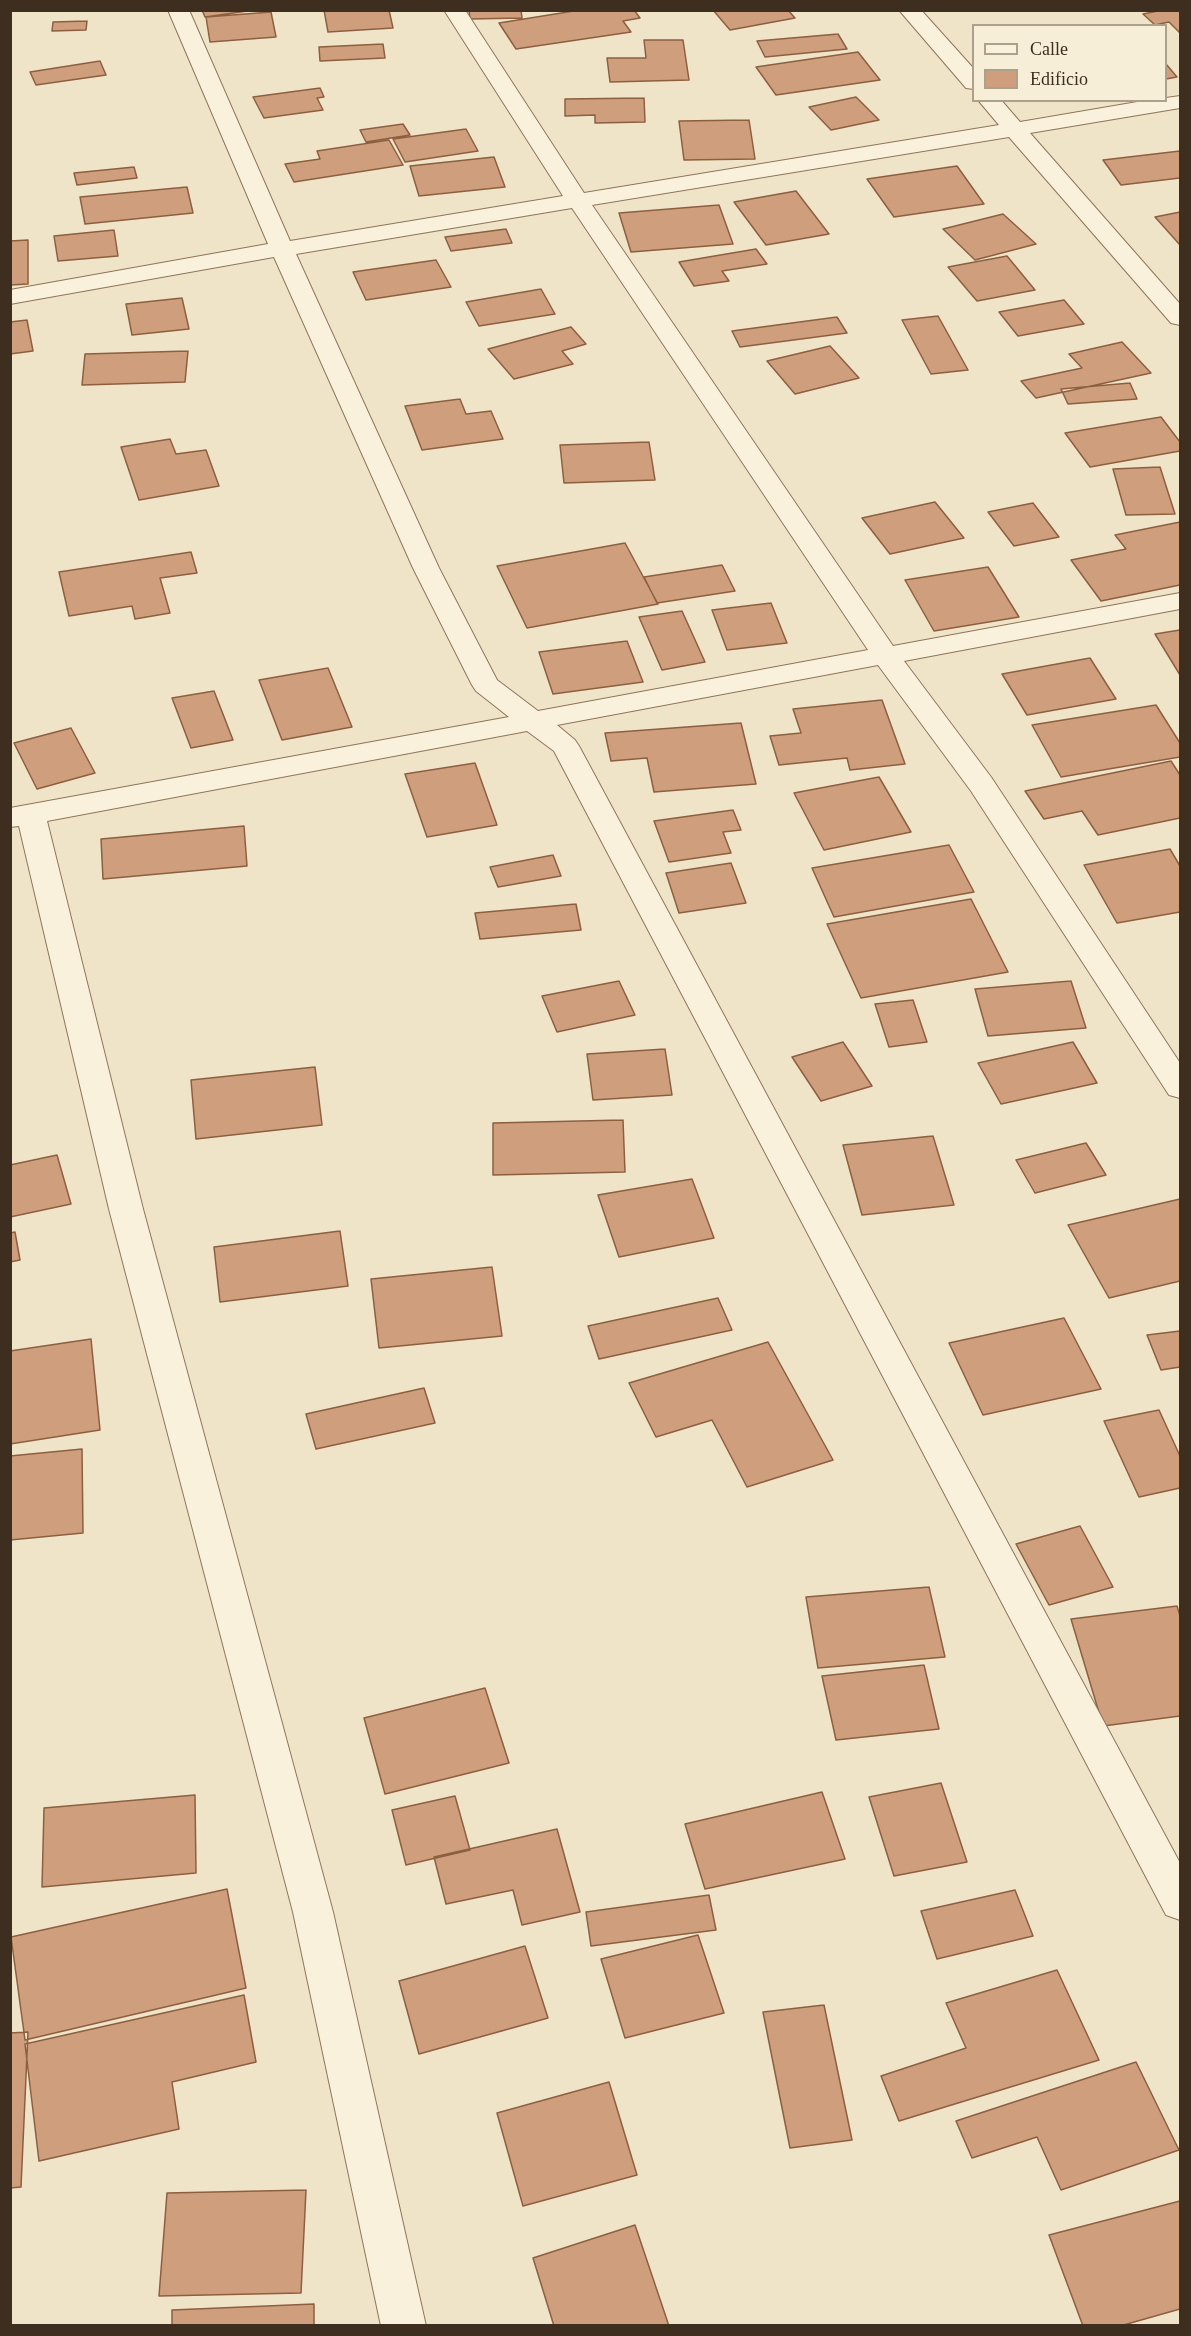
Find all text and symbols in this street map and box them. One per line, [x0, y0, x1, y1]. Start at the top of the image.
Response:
legend [972, 24, 1167, 102]
text: Calle [1030, 39, 1068, 59]
text: Edificio [1030, 69, 1088, 89]

